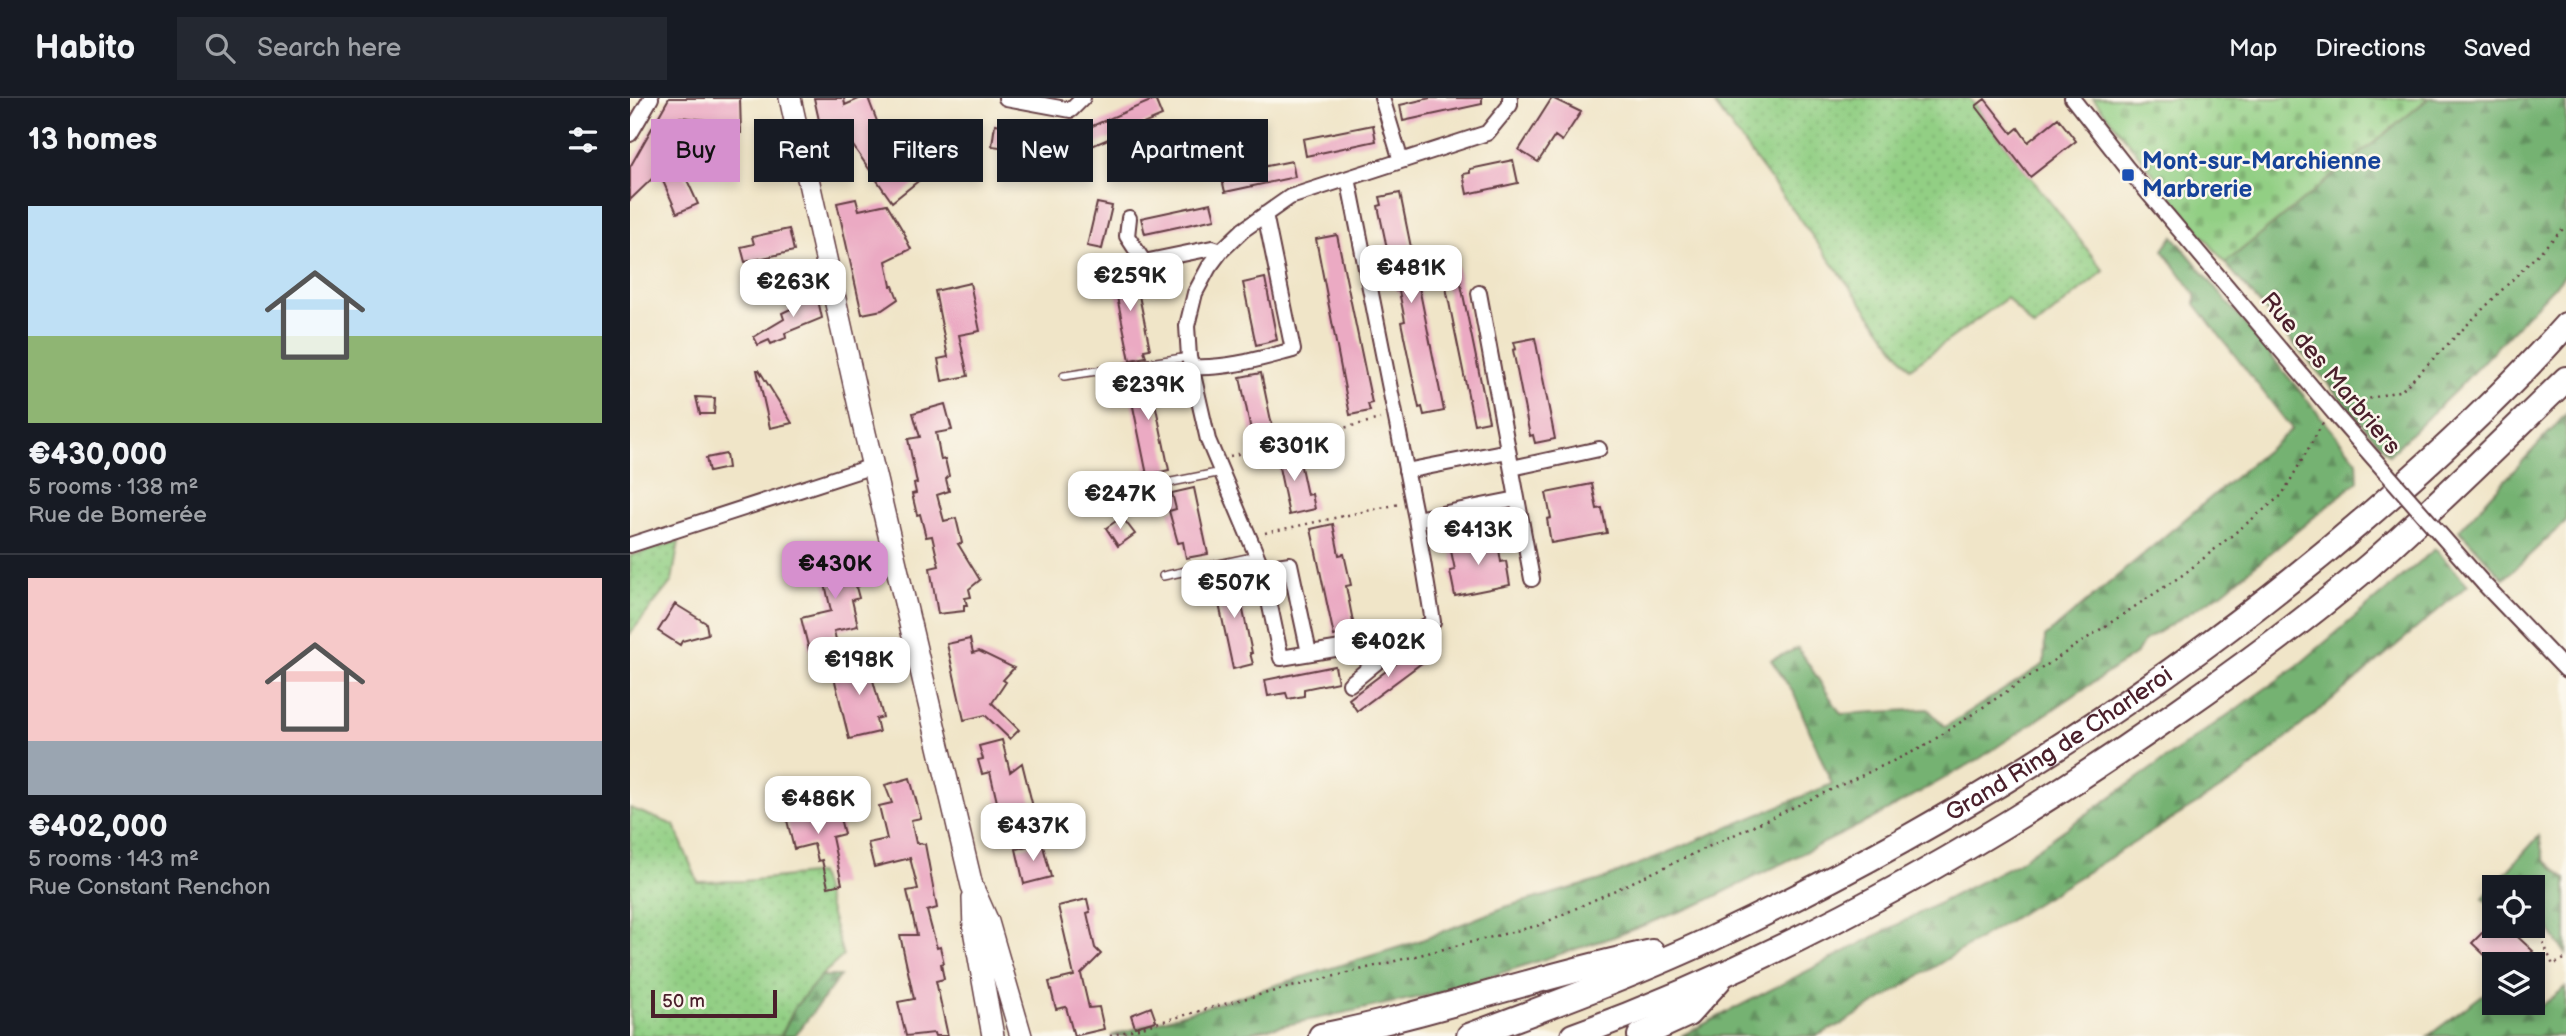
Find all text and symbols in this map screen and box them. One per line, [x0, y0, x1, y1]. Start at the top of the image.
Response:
search box [177, 17, 667, 80]
text: Habito [35, 28, 135, 68]
icon: search [201, 29, 239, 67]
text: Search here [257, 33, 401, 64]
text: Map [2229, 34, 2277, 63]
text: Directions [2315, 34, 2426, 63]
text: Saved [2464, 34, 2531, 63]
chip: Buy [651, 119, 740, 182]
chip: Rent [754, 119, 854, 182]
chip: Filters [868, 119, 983, 182]
chip: New [997, 119, 1093, 182]
chip: Apartment [1107, 119, 1268, 182]
icon: filters [564, 121, 602, 159]
text: 13 homes [28, 122, 157, 158]
place label: Mont-sur-Marchienne Marbrerie [2142, 147, 2381, 204]
marker: Mont-sur-Marchienne Marbrerie [2120, 167, 2136, 183]
pin: €481K [1362, 246, 1460, 305]
icon: home [252, 252, 378, 378]
pin: €259K [1081, 254, 1179, 313]
text: €481K [1376, 254, 1446, 282]
pin: €263K [744, 260, 842, 319]
text: €259K [1093, 262, 1167, 290]
text: €263K [756, 268, 830, 296]
street label: Rue des Marbriers [2254, 286, 2407, 460]
pin: €239K [1099, 362, 1197, 422]
text: €239K [1111, 371, 1185, 399]
pin: €301K [1245, 424, 1343, 483]
text: €301K [1259, 432, 1329, 460]
text: €430,000 [28, 437, 167, 473]
pin: €247K [1071, 472, 1169, 531]
text: 5 rooms · 138 m² [28, 473, 198, 501]
text: €247K [1084, 480, 1156, 508]
text: Rue de Bomerée [28, 501, 207, 529]
pin: €413K [1429, 508, 1527, 567]
text: €413K [1443, 516, 1513, 544]
pin: €430K [786, 542, 884, 601]
text: €430K [798, 550, 872, 578]
pin: €507K [1185, 560, 1283, 620]
text: €507K [1197, 569, 1271, 597]
pin: €402K [1339, 620, 1437, 679]
icon: home [252, 624, 378, 750]
text: €402K [1351, 628, 1425, 656]
pin: €198K [810, 638, 908, 697]
text: €198K [824, 646, 894, 674]
street label: Grand Ring de Charleroi [1940, 660, 2178, 828]
pin: €486K [769, 776, 867, 836]
text: €486K [781, 785, 855, 813]
pin: €437K [984, 804, 1082, 863]
text: €402,000 [28, 809, 168, 845]
text: €437K [997, 812, 1069, 840]
text: 5 rooms · 143 m² [28, 845, 199, 873]
text: Rue Constant Renchon [28, 873, 270, 901]
map controls [2482, 875, 2545, 1015]
button: locate [2482, 875, 2545, 938]
button: layers [2482, 952, 2545, 1015]
scale bar [651, 987, 777, 1019]
text: 50 m [662, 990, 705, 1013]

